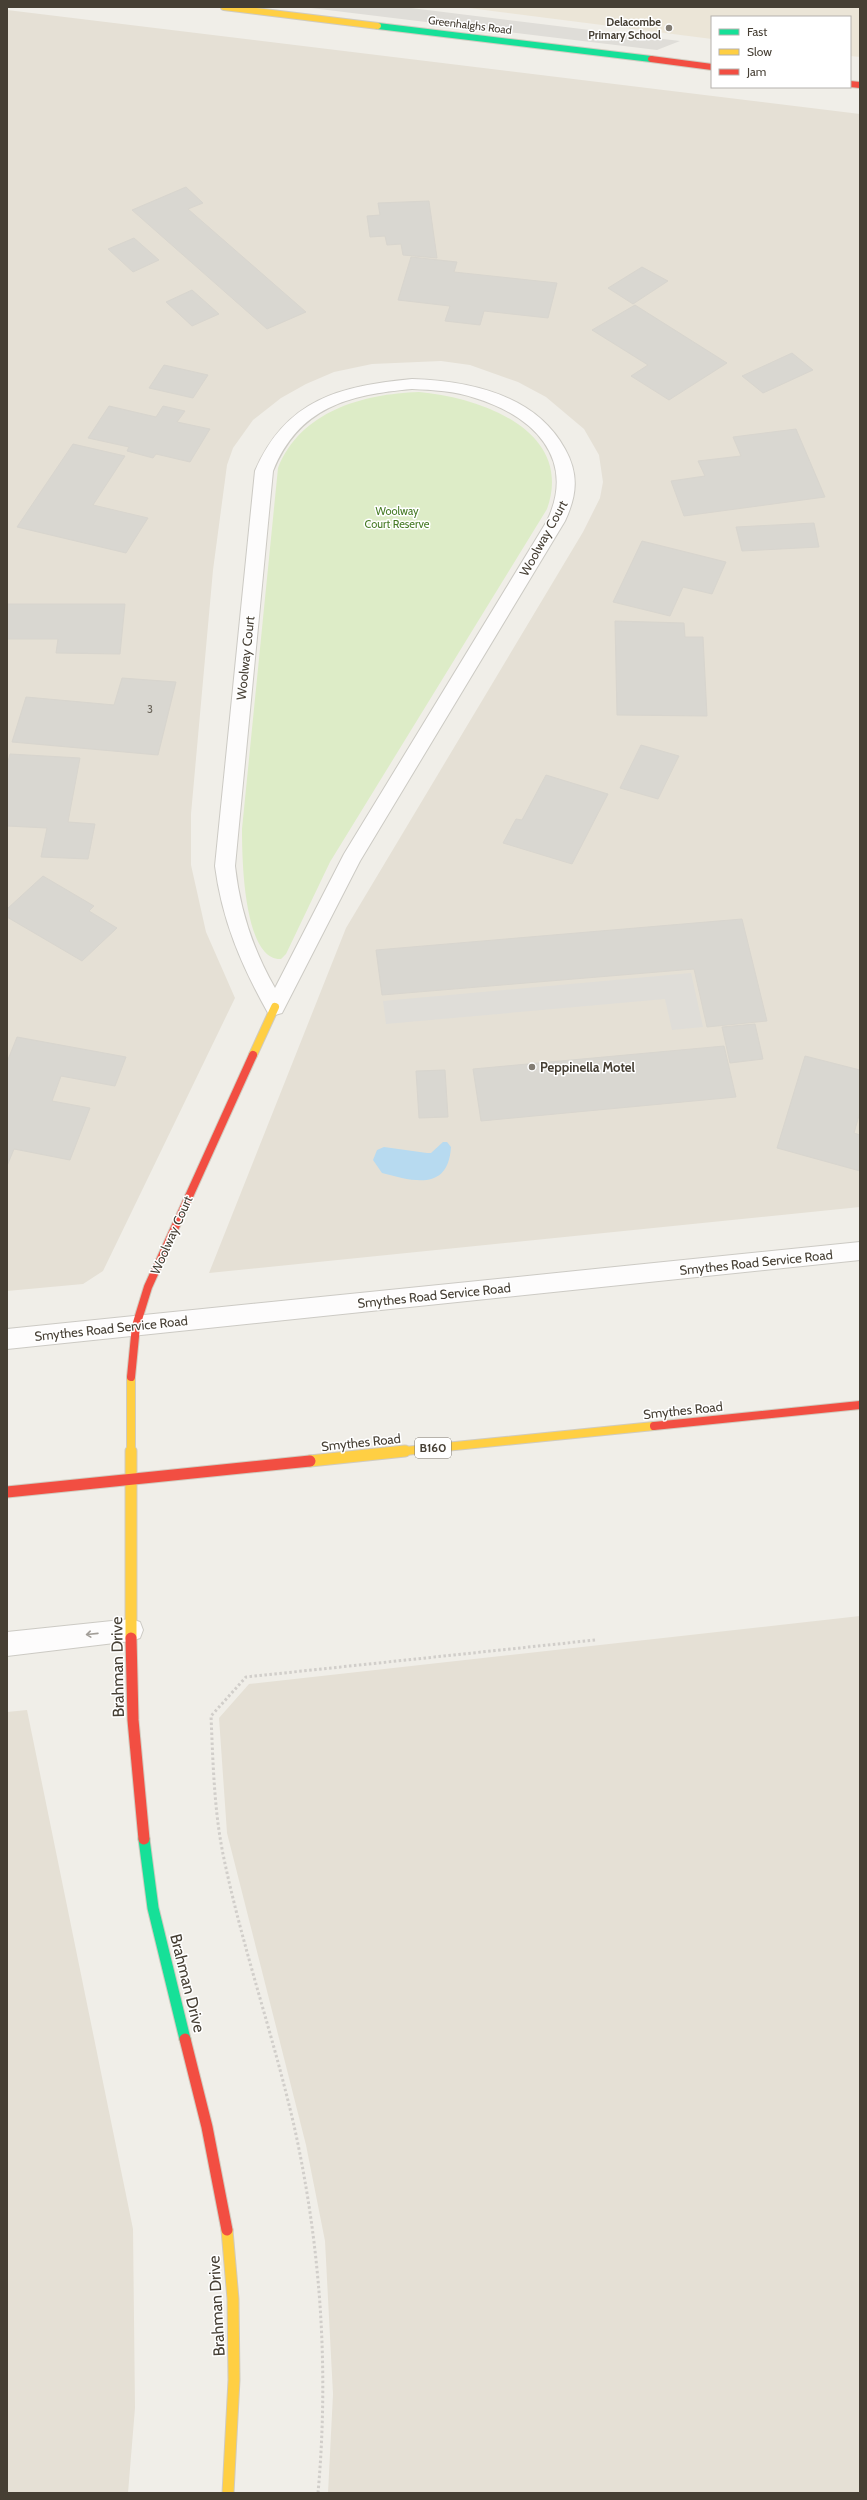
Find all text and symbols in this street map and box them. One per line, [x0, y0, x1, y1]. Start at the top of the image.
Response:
street label: Greenhalghs Road [427, 13, 513, 37]
place label: Delacombe Primary School [588, 15, 661, 42]
legend [711, 16, 851, 88]
marker: Delacombe Primary School [664, 23, 674, 33]
text: Fast [747, 24, 767, 39]
text: Slow [747, 44, 772, 59]
text: Jam [746, 64, 766, 79]
street label: Woolway Court [516, 497, 571, 579]
park label: Woolway Court Reserve [365, 504, 430, 531]
street label: Woolway Court [233, 615, 257, 701]
house number: 3 [147, 702, 153, 716]
place label: Peppinella Motel [540, 1059, 636, 1075]
marker: Peppinella Motel [527, 1062, 537, 1072]
street label: Woolway Court [147, 1193, 196, 1277]
street label: Smythes Road Service Road [679, 1246, 833, 1278]
street label: Smythes Road Service Road [357, 1279, 511, 1311]
street label: Smythes Road Service Road [34, 1312, 188, 1344]
street label: Smythes Road [642, 1398, 724, 1422]
street label: Smythes Road [320, 1430, 402, 1454]
road number: B160 [415, 1438, 451, 1458]
street label: Brahman Drive [107, 1616, 128, 1718]
one-way arrow [86, 1630, 99, 1638]
street label: Brahman Drive [166, 1932, 209, 2034]
street label: Brahman Drive [204, 2255, 229, 2357]

